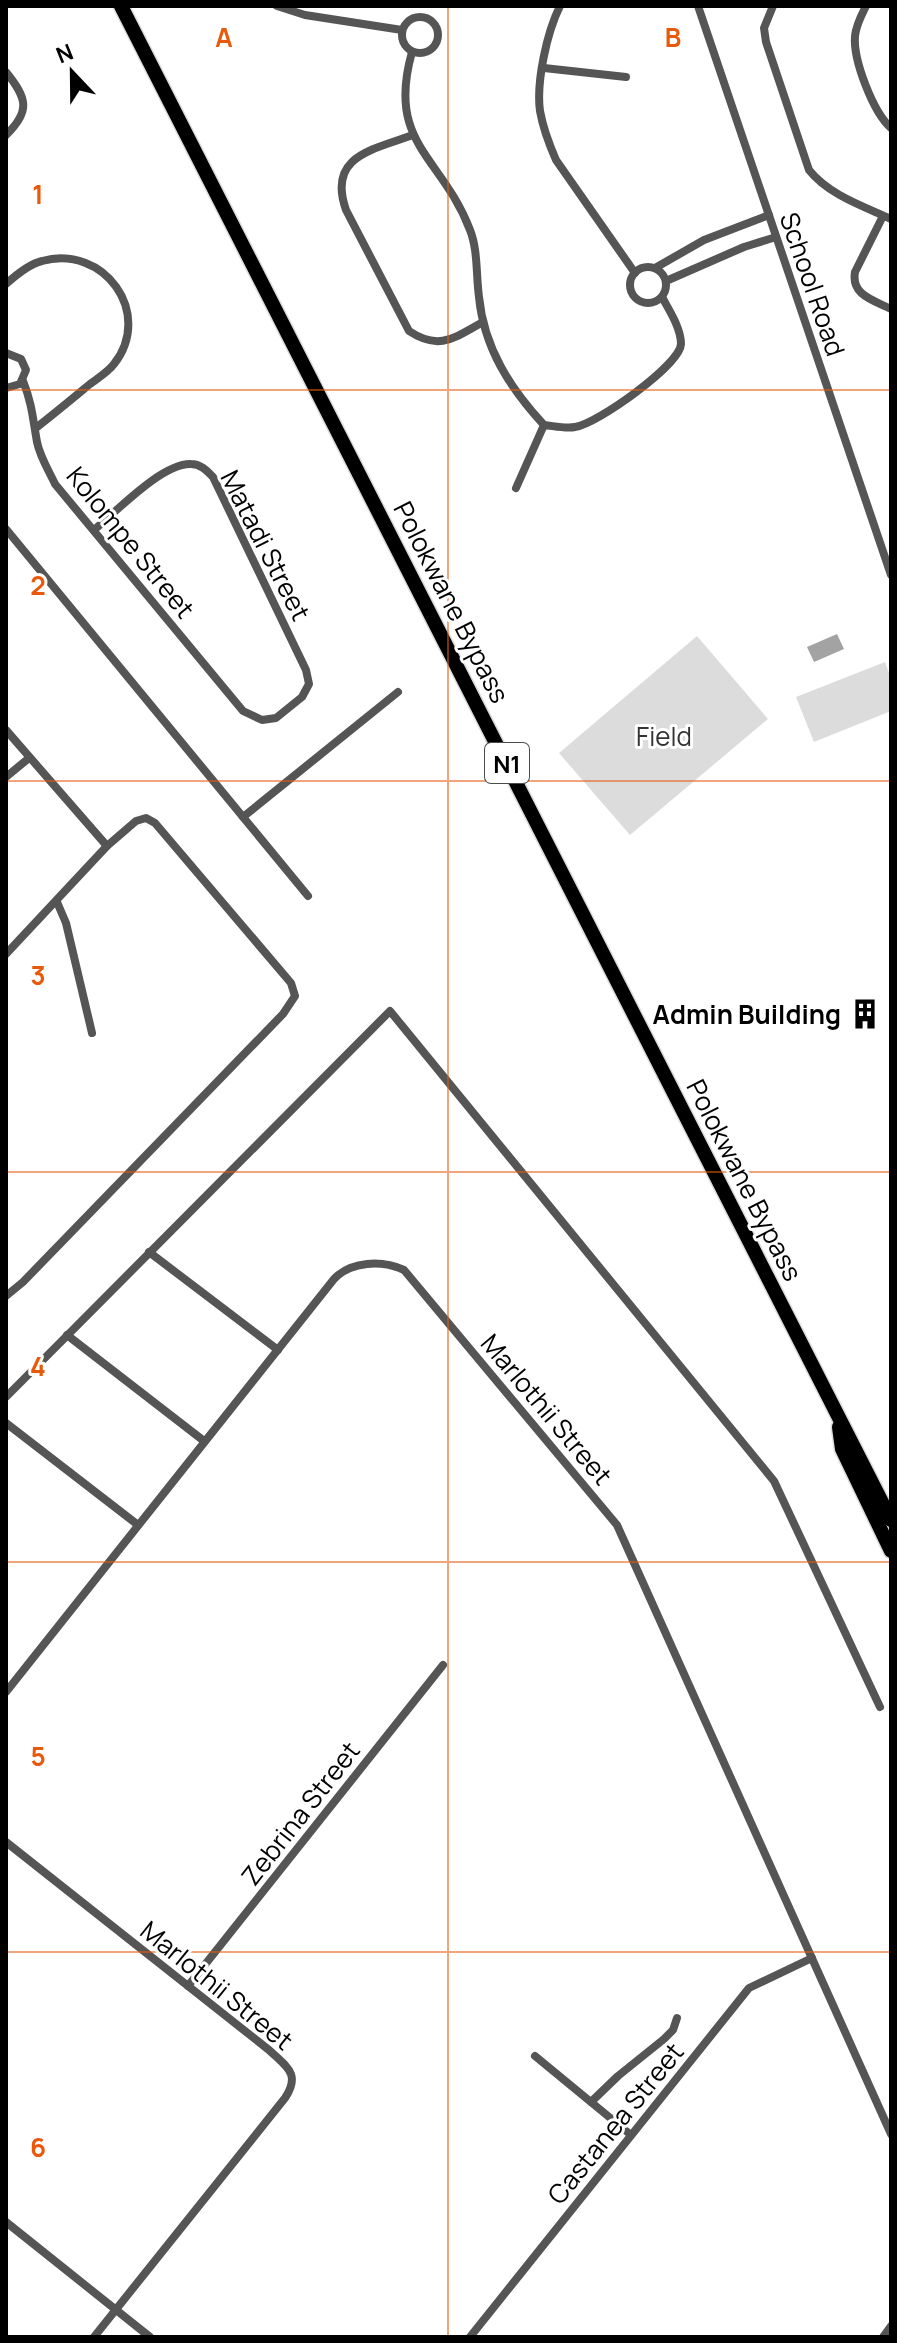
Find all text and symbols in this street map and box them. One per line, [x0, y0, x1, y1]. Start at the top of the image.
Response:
text: A [215, 19, 233, 55]
text: B [665, 19, 681, 55]
north arrow [32, 32, 112, 112]
text: N [52, 37, 77, 70]
text: 1 [32, 176, 44, 212]
street label: School Road [772, 207, 854, 361]
street label: Kolompe Street [59, 459, 203, 625]
street label: Matadi Street [213, 464, 319, 626]
street label: Polokwane Bypass [386, 495, 518, 709]
text: 2 [30, 567, 46, 603]
park label: Field [636, 718, 692, 754]
road number: N1 [485, 743, 529, 783]
text: 3 [30, 957, 46, 993]
place label: Admin Building [653, 996, 841, 1032]
building icon: Admin Building [848, 997, 882, 1031]
street label: Polokwane Bypass [679, 1073, 811, 1287]
street label: Marlothii Street [473, 1326, 621, 1492]
text: 4 [30, 1348, 46, 1384]
street label: Zebrina Street [232, 1734, 368, 1892]
text: 5 [30, 1738, 46, 1774]
street label: Marlothii Street [133, 1912, 301, 2058]
street label: Castanea Street [539, 2035, 691, 2211]
text: 6 [30, 2129, 46, 2165]

